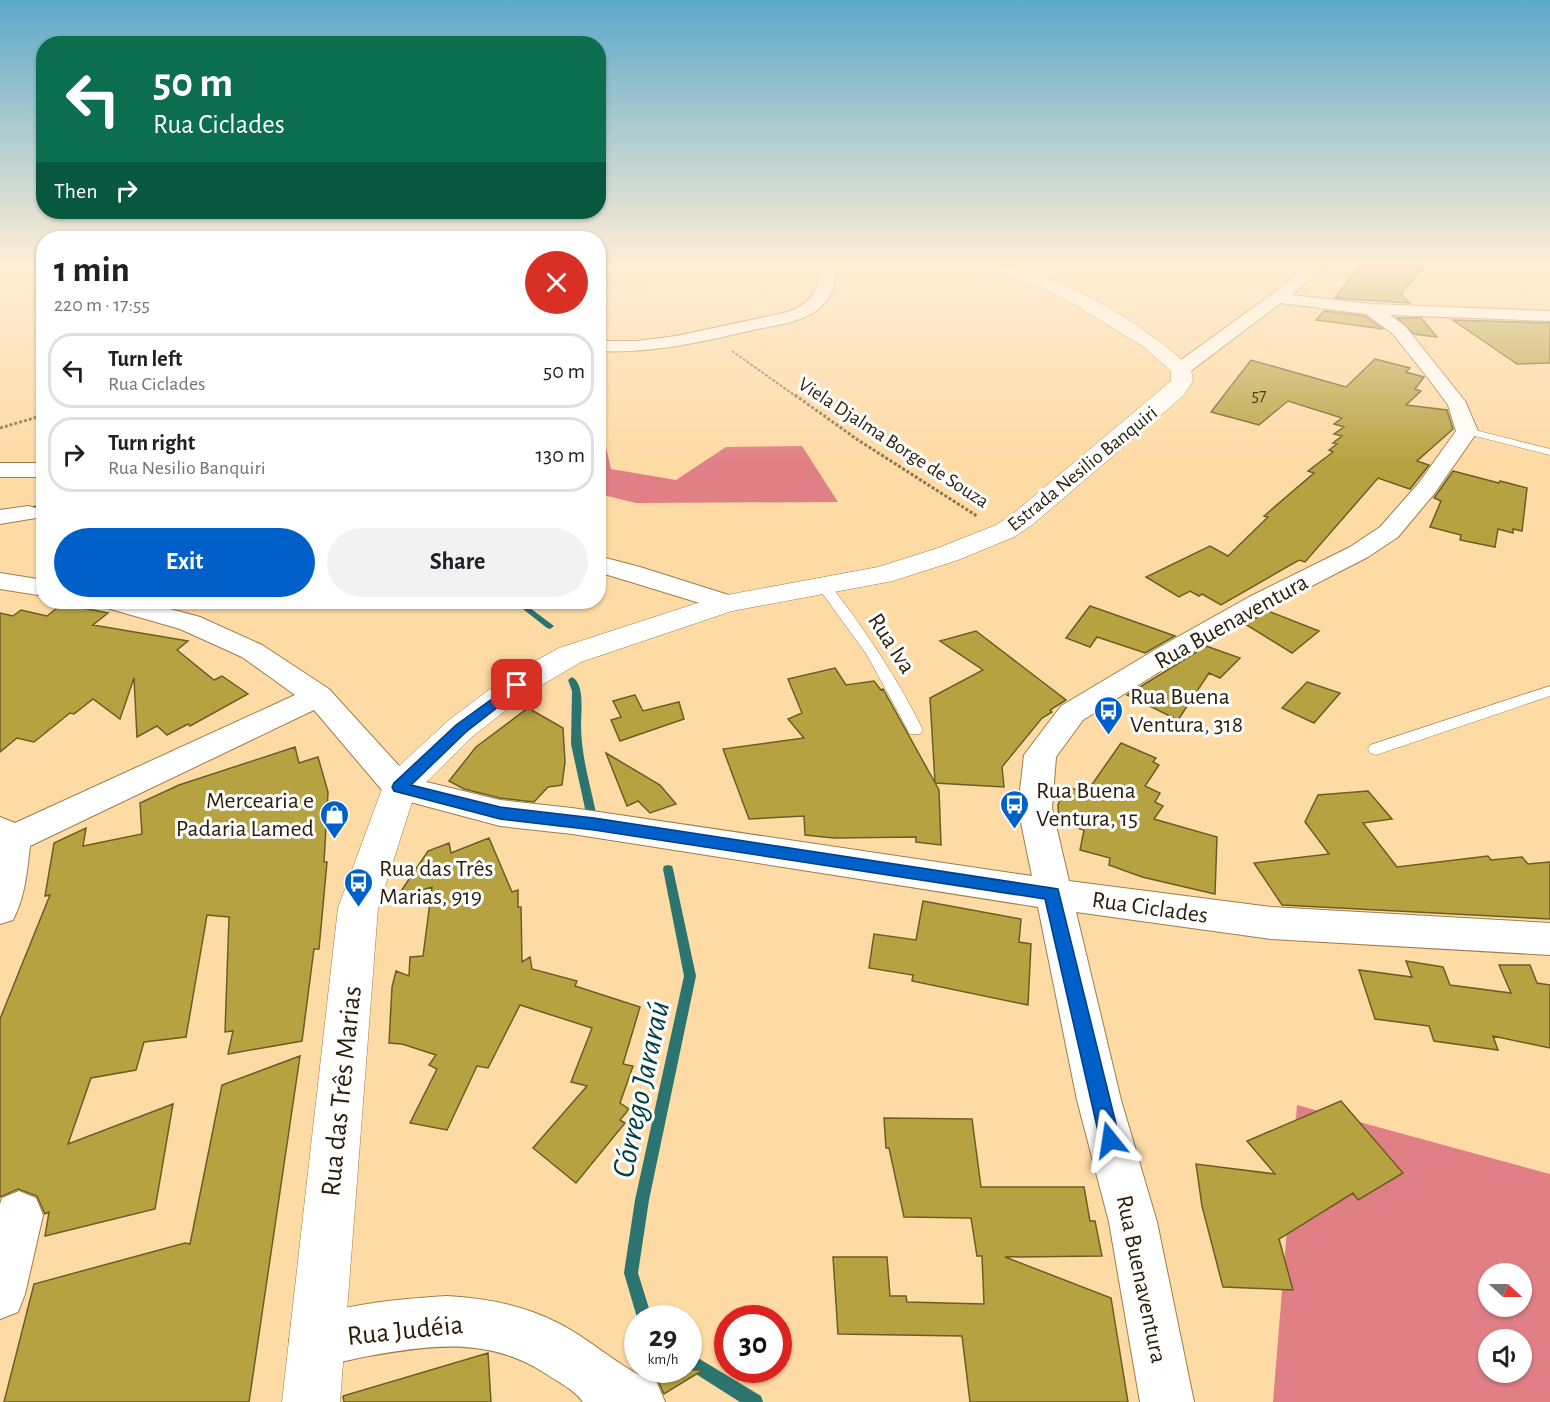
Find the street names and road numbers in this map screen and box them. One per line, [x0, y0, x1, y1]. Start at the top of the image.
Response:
street label: Viela Djalma Borge de Souza [795, 374, 992, 512]
street label: Estrada Nesilio Banquiri [1004, 402, 1161, 535]
street label: Rua Buenaventura [1151, 570, 1312, 674]
street label: Rua Iva [863, 609, 919, 678]
street label: Rua Ciclades [1090, 888, 1209, 928]
street label: Rua das Três Marias [317, 984, 367, 1198]
street label: Rua Buenaventura [1112, 1193, 1171, 1365]
street label: Rua Judéia [346, 1311, 465, 1351]

